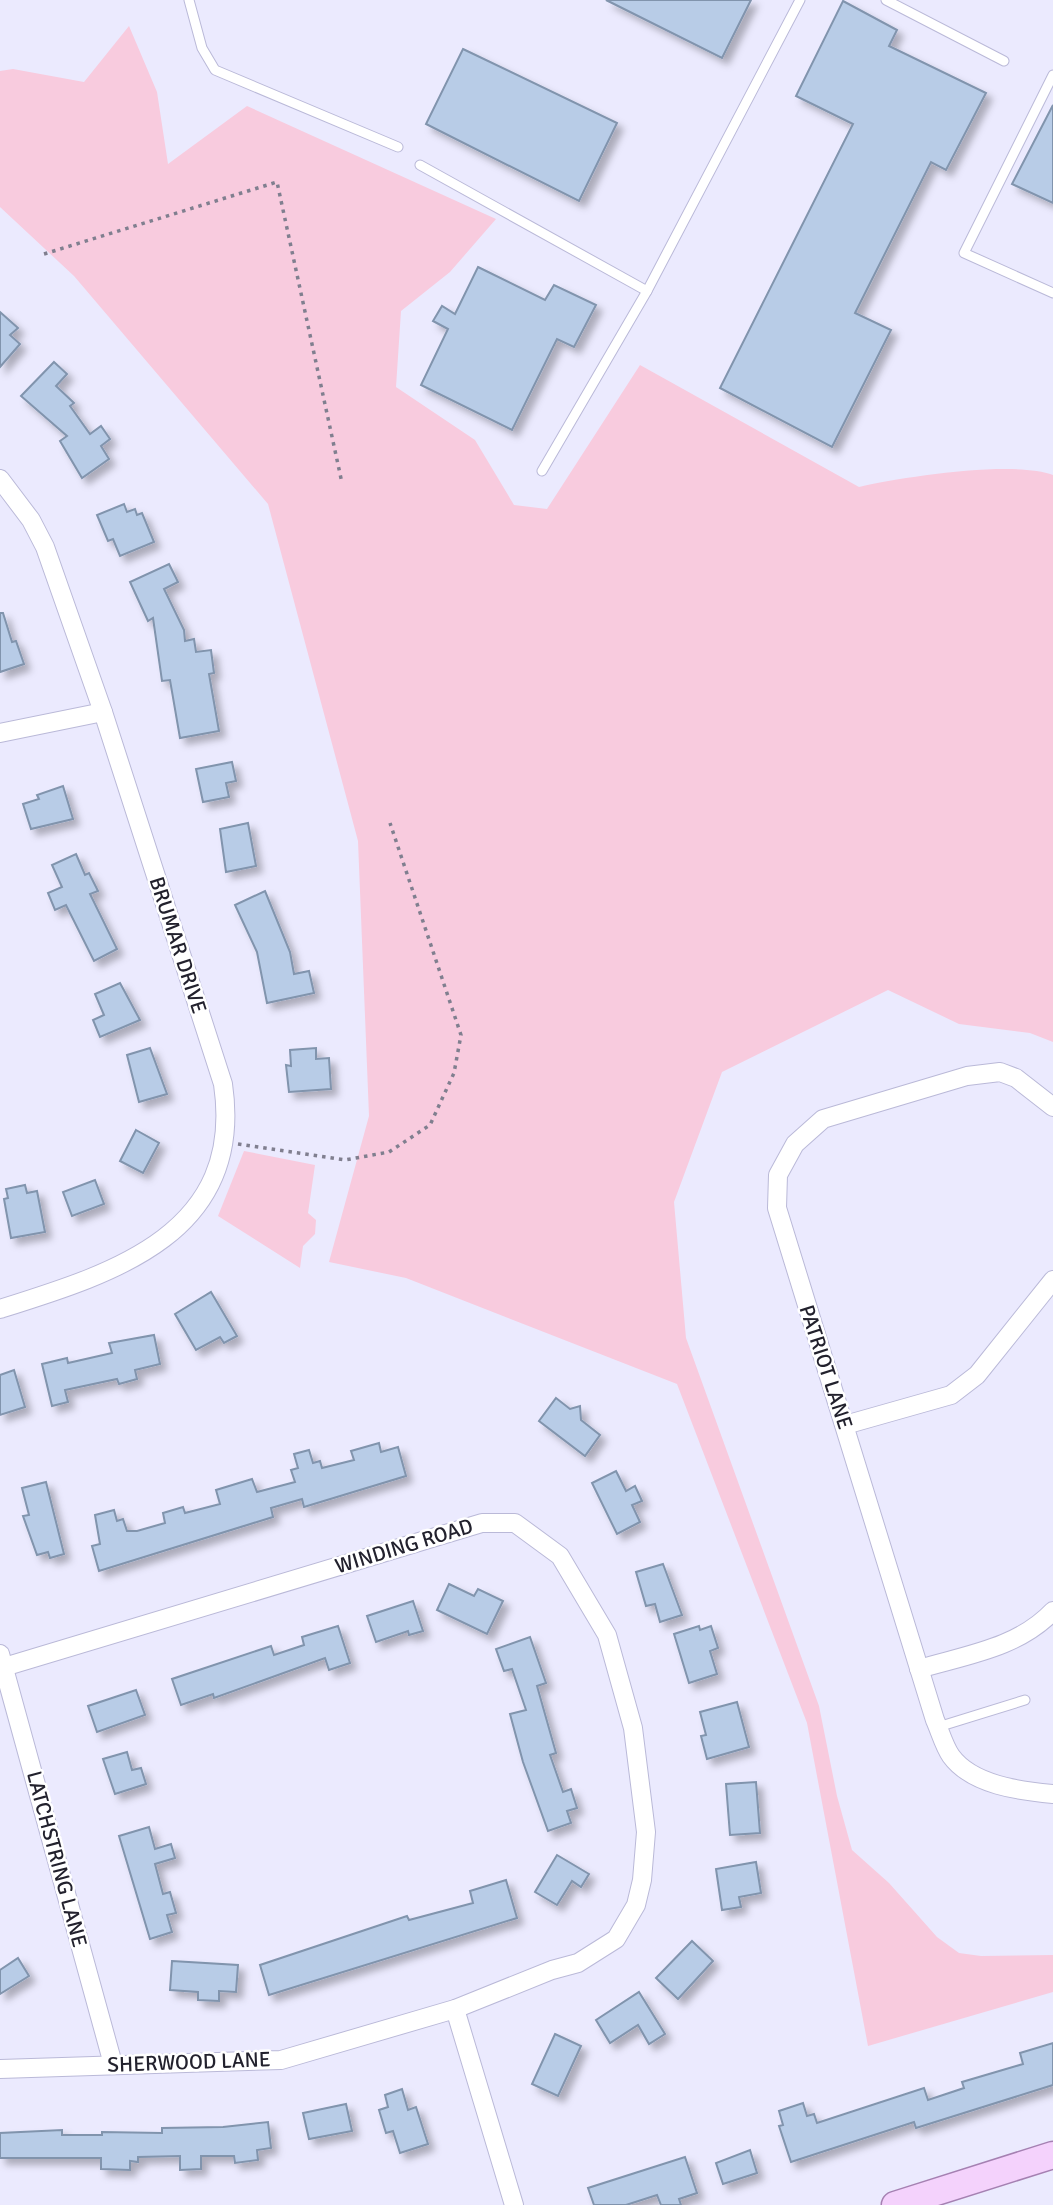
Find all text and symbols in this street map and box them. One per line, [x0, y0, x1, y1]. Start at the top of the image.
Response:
street label: BRUMAR DRIVE [144, 873, 212, 1017]
street label: PATRIOT LANE [794, 1302, 858, 1432]
street label: WINDING ROAD [332, 1513, 476, 1579]
street label: LATCHSTRING LANE [21, 1768, 93, 1950]
street label: SHERWOOD LANE [107, 2046, 271, 2078]

